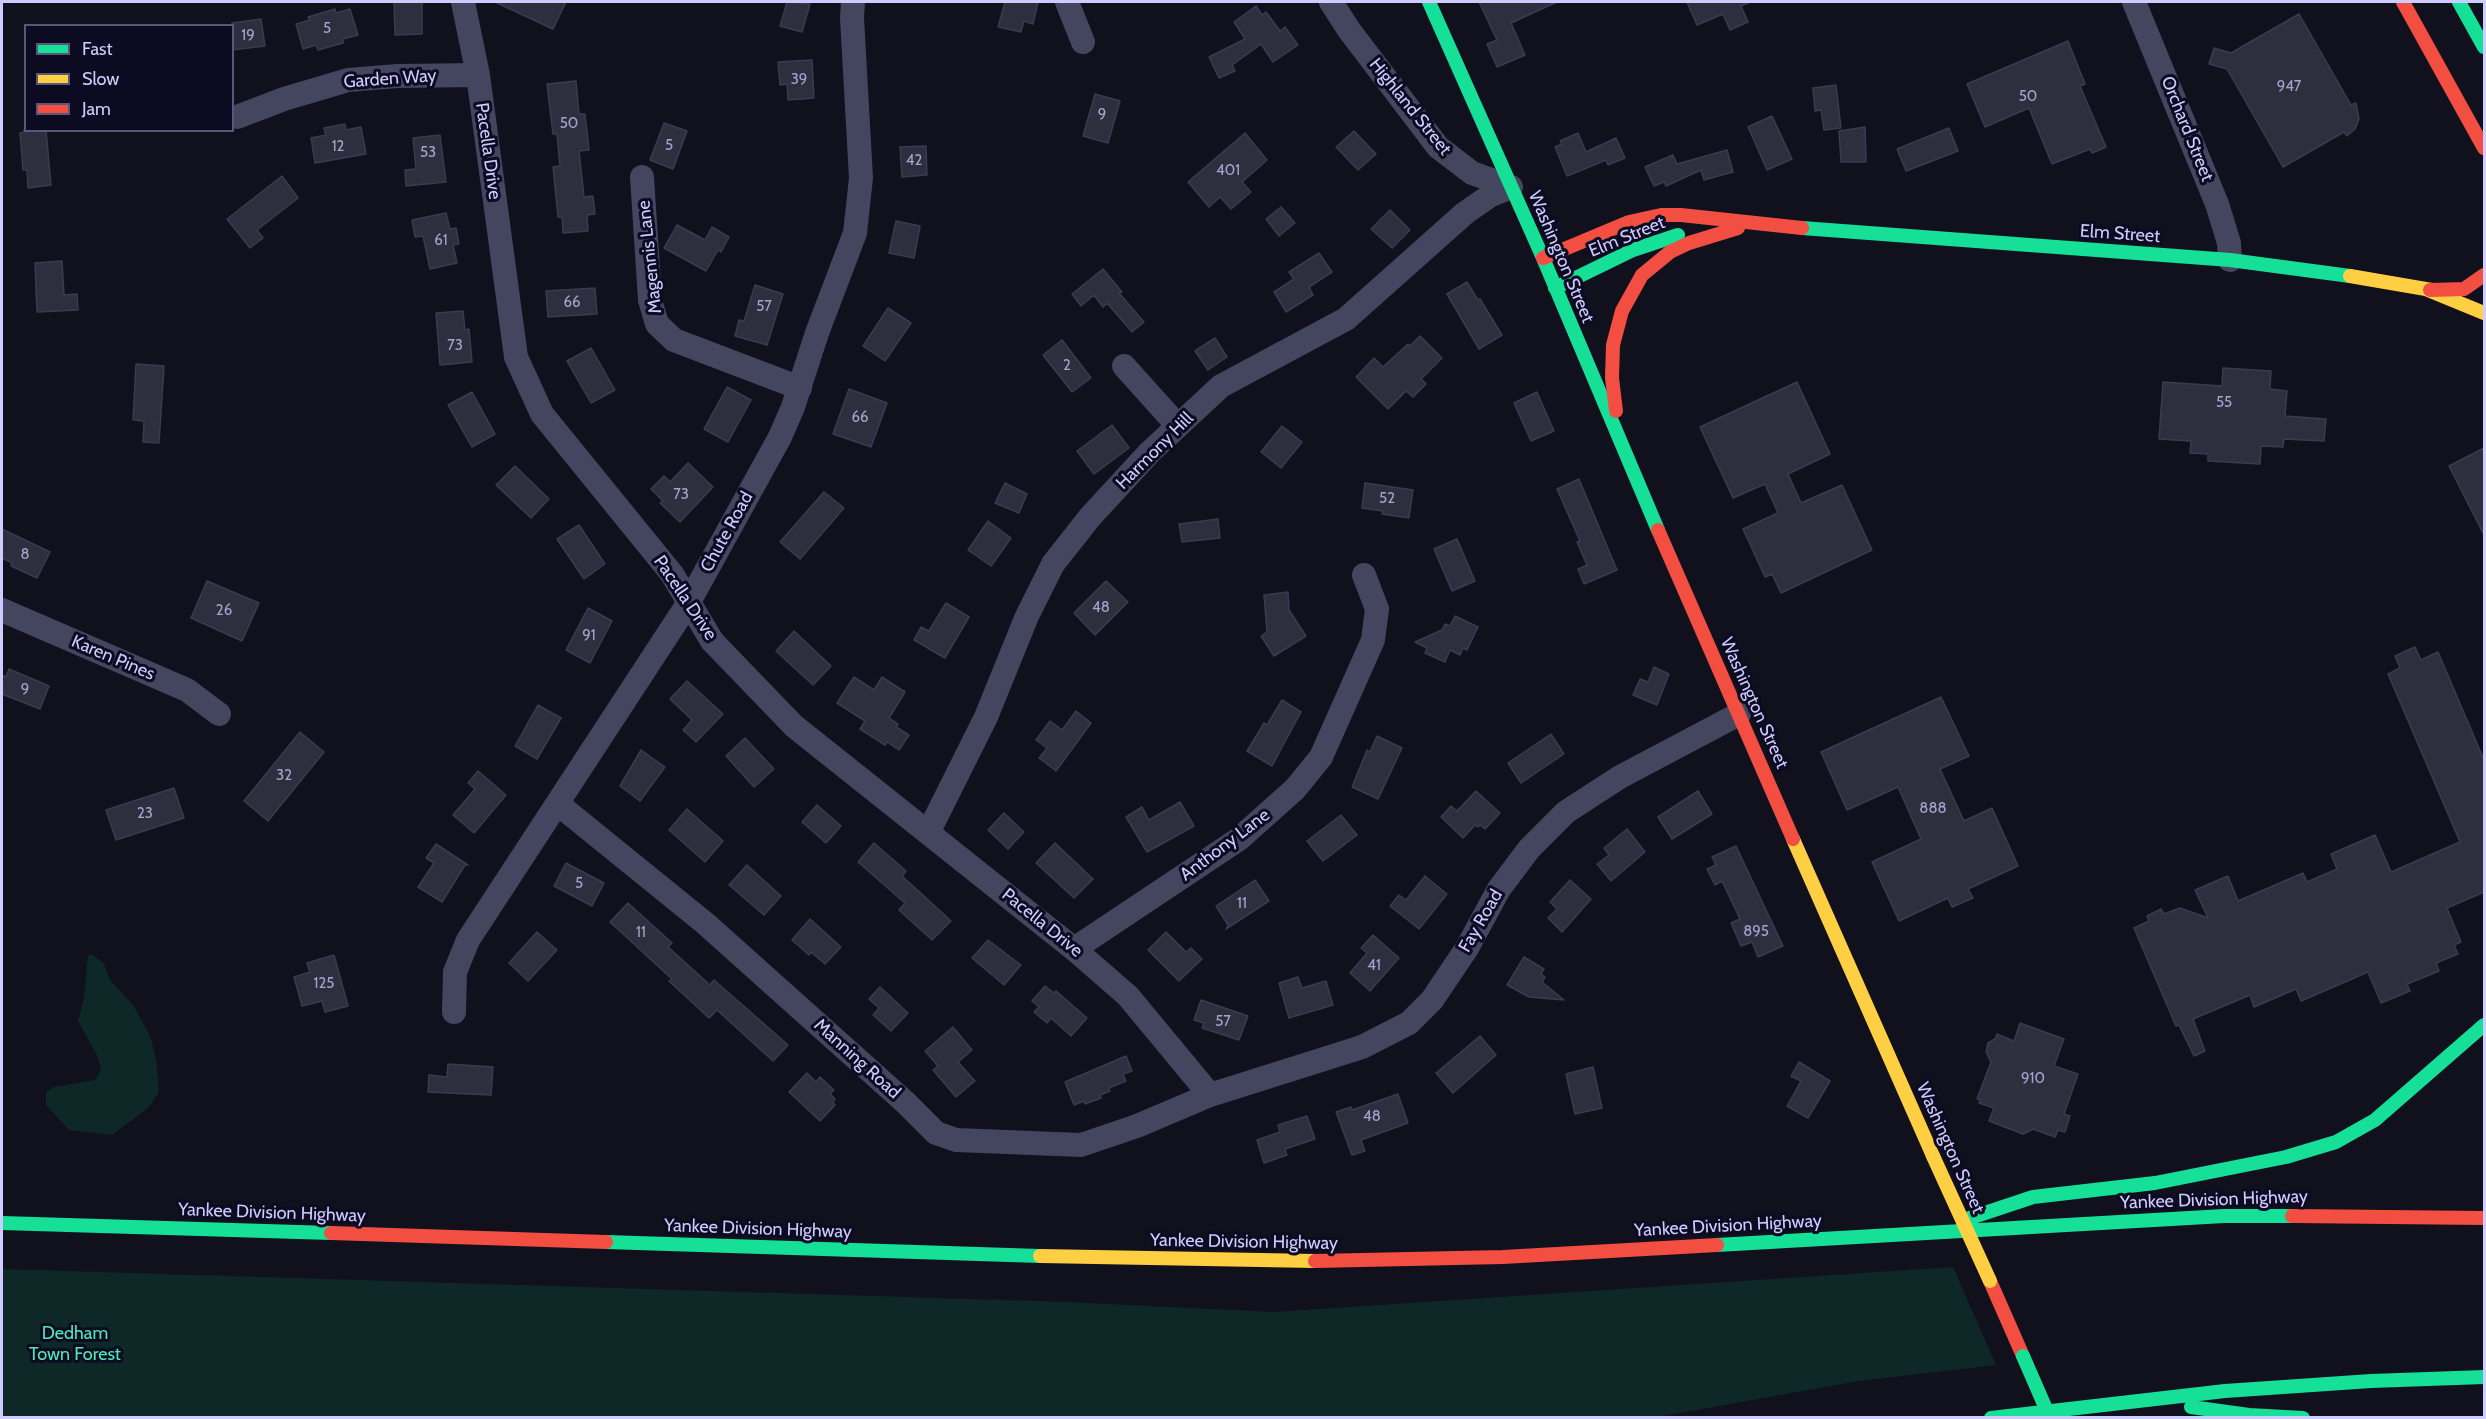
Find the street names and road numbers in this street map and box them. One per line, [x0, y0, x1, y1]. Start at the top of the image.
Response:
street label: Highland Street [1364, 54, 1456, 160]
street label: Garden Way [343, 65, 437, 93]
street label: Orchard Street [2156, 73, 2218, 185]
street label: Pacella Drive [471, 101, 505, 201]
street label: Washington Street [1523, 188, 1599, 326]
street label: Magennis Lane [633, 199, 667, 315]
street label: Elm Street [1586, 212, 1668, 262]
street label: Elm Street [2079, 220, 2161, 248]
street label: Harmony Hill [1112, 408, 1198, 494]
street label: Chute Road [696, 488, 758, 576]
street label: Pacella Drive [649, 552, 721, 644]
street label: Karen Pines [68, 631, 158, 685]
street label: Washington Street [1715, 634, 1793, 772]
street label: Anthony Lane [1176, 804, 1274, 886]
street label: Pacella Drive [997, 884, 1087, 962]
street label: Fay Road [1454, 886, 1508, 956]
street label: Manning Road [809, 1014, 905, 1104]
street label: Washington Street [1911, 1079, 1989, 1217]
street label: Yankee Division Highway [2120, 1186, 2308, 1214]
street label: Yankee Division Highway [178, 1199, 366, 1227]
street label: Yankee Division Highway [1634, 1210, 1822, 1242]
street label: Yankee Division Highway [664, 1215, 852, 1243]
street label: Yankee Division Highway [1150, 1230, 1338, 1254]

